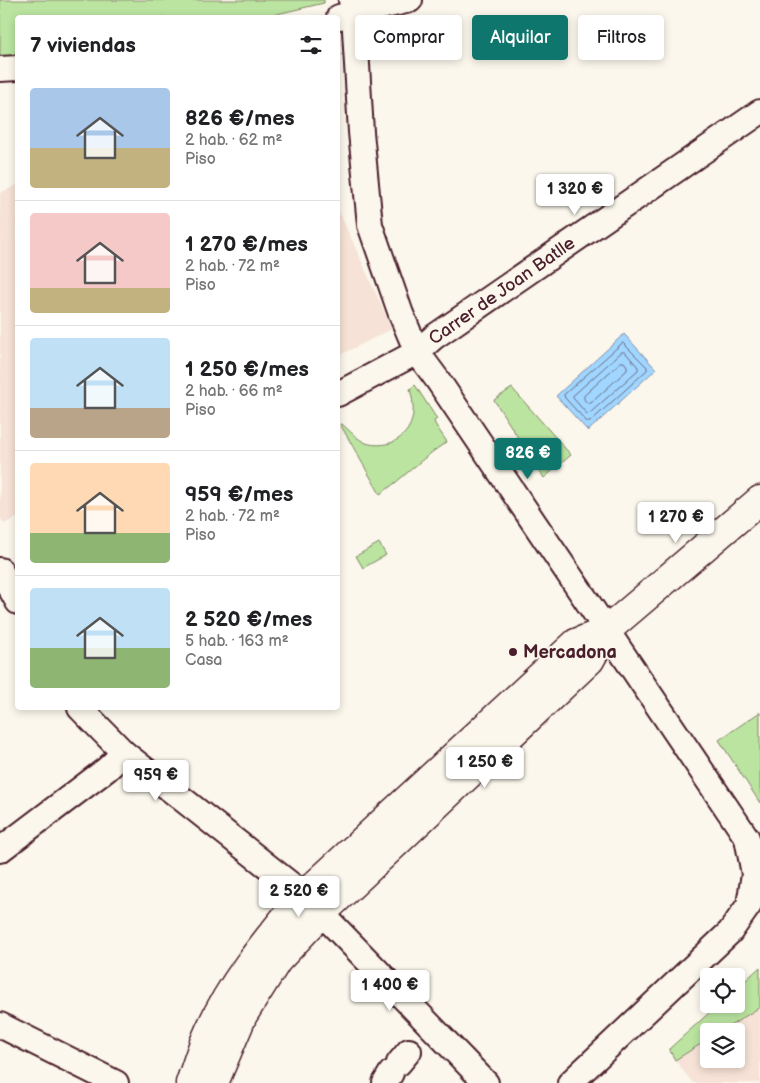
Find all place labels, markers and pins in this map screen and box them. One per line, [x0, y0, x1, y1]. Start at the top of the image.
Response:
pin: 1 320 € [529, 174, 621, 216]
pin: 826 € [493, 438, 563, 480]
pin: 1 270 € [630, 502, 722, 544]
place label: Mercadona [523, 642, 617, 663]
marker: Mercadona [507, 646, 519, 658]
pin: 1 250 € [439, 746, 531, 789]
pin: 959 € [121, 760, 191, 802]
pin: 2 520 € [253, 876, 345, 918]
pin: 1 400 € [344, 970, 436, 1012]

